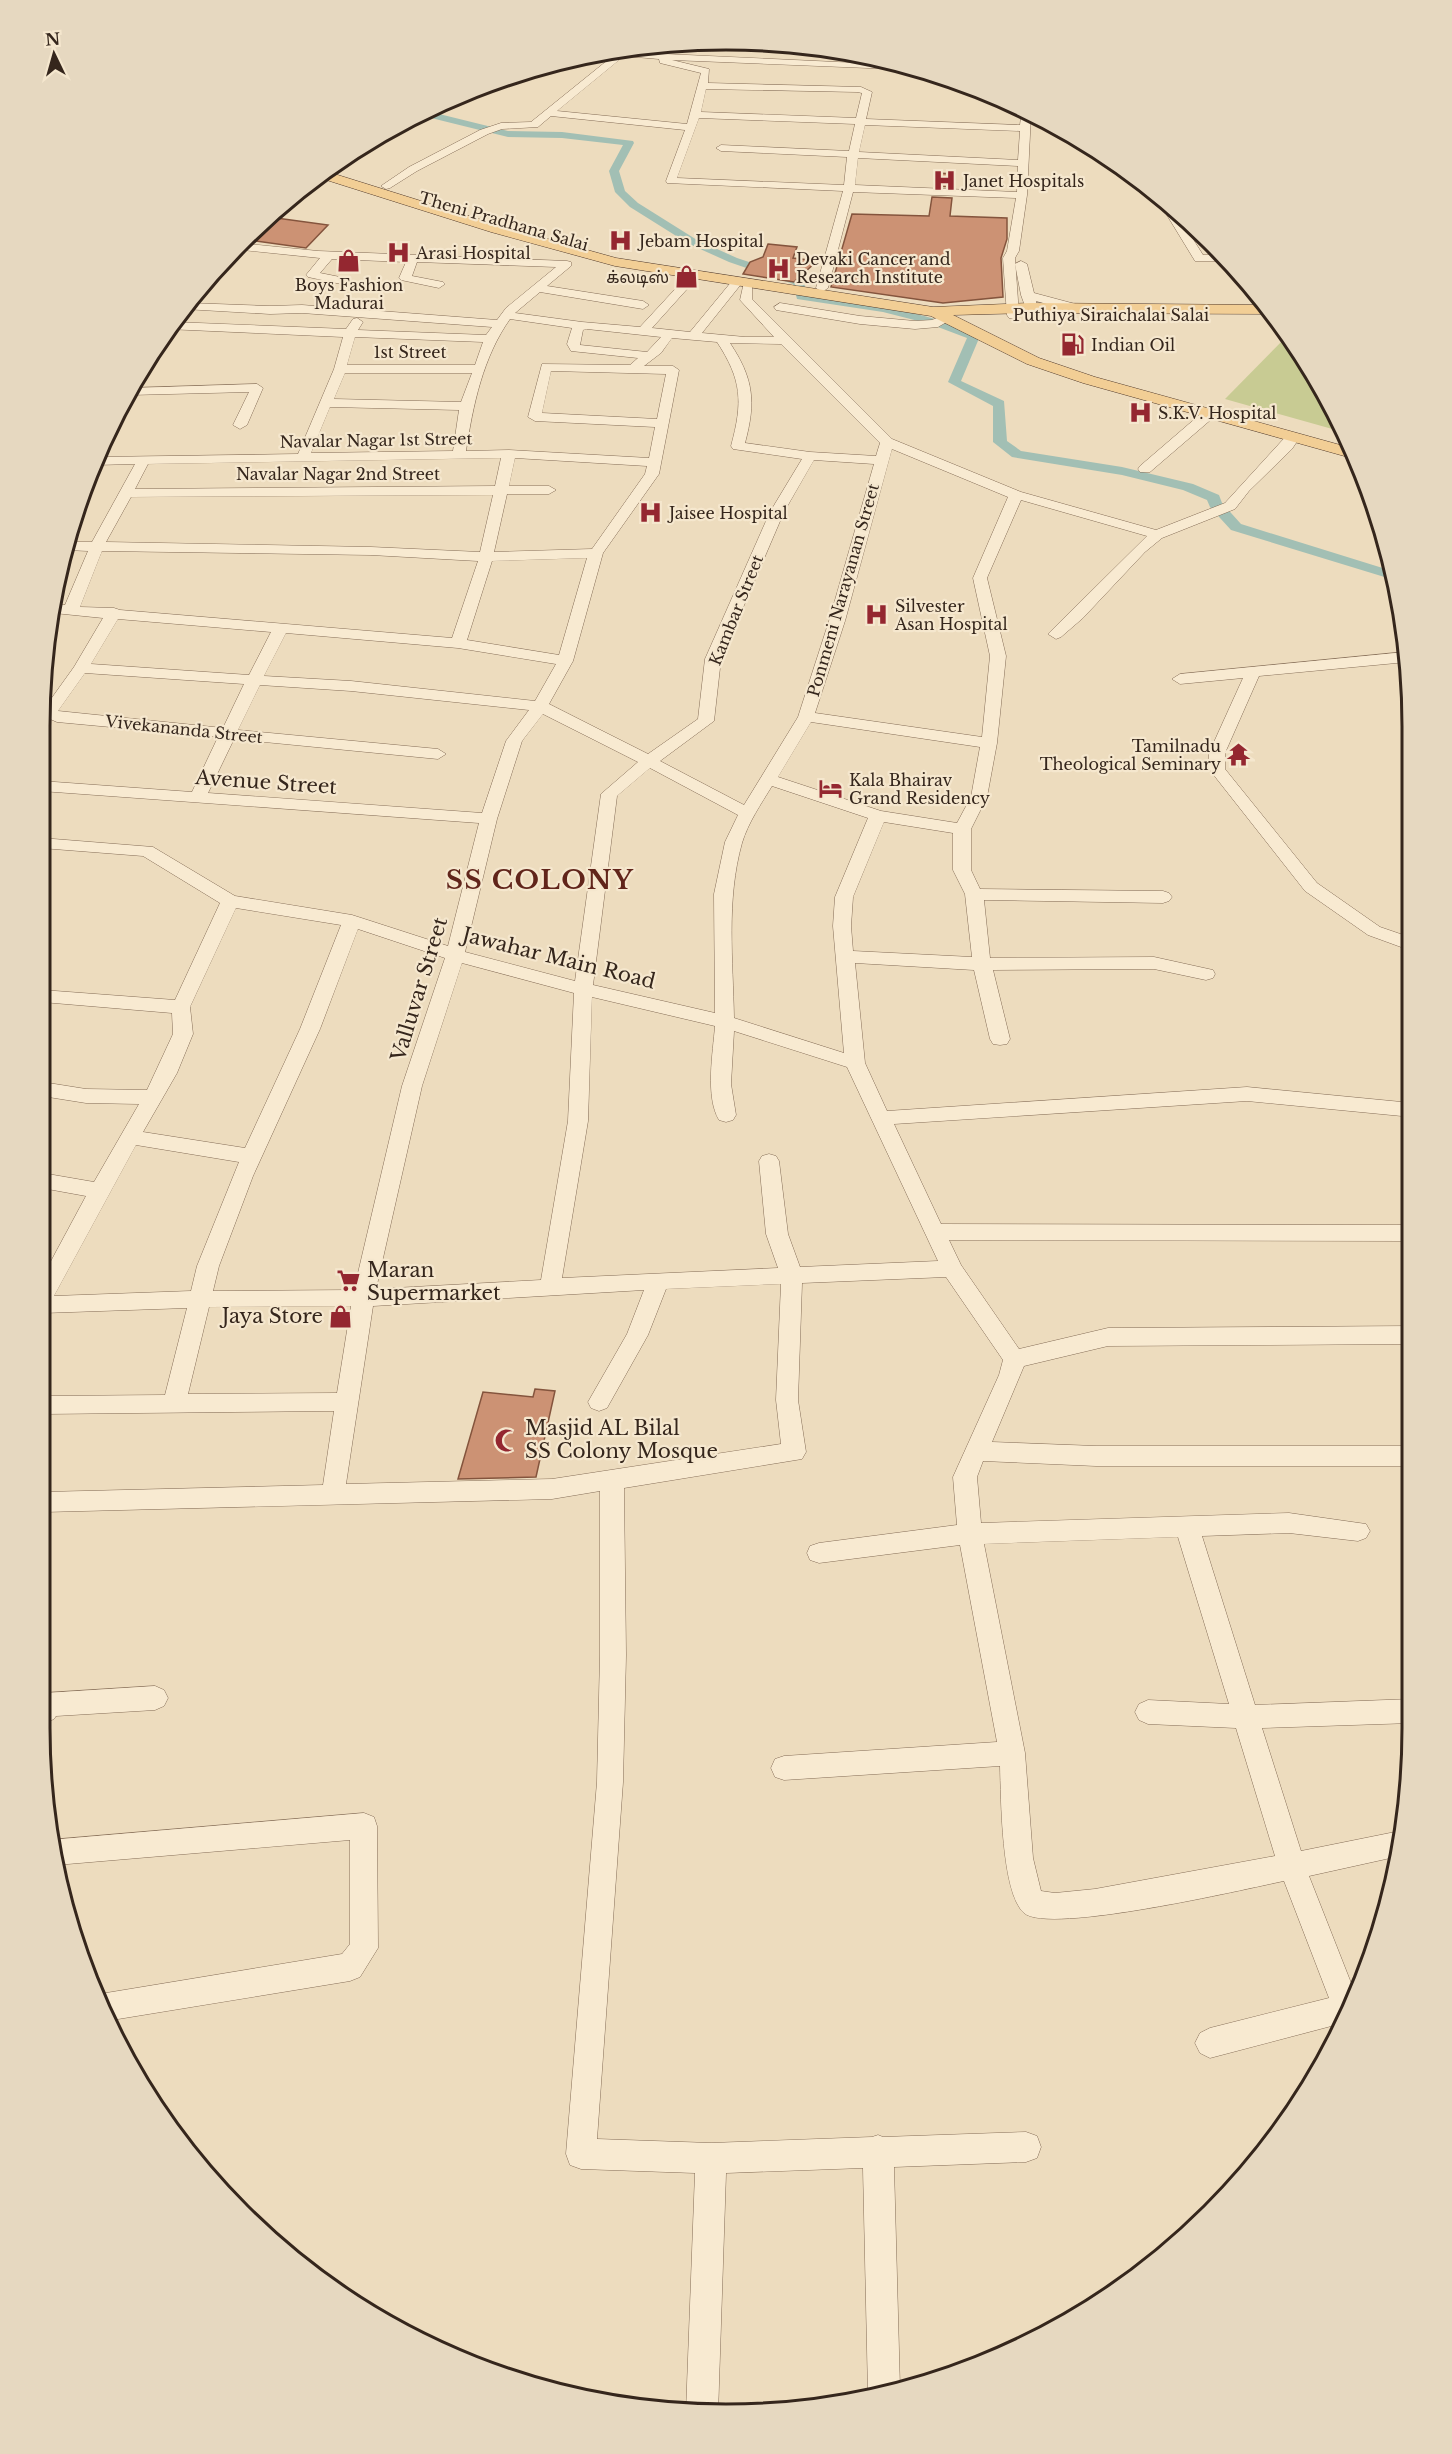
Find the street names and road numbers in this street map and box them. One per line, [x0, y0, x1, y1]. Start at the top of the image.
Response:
street label: Theni Pradhana Salai [417, 187, 592, 255]
street label: Puthiya Siraichalai Salai [1013, 305, 1210, 325]
street label: 1st Street [373, 342, 447, 362]
street label: Navalar Nagar 1st Street [279, 428, 473, 452]
street label: Navalar Nagar 2nd Street [236, 464, 440, 484]
street label: Ponmeni Narayanan Street [803, 481, 883, 699]
street label: Kambar Street [705, 552, 767, 668]
street label: Vivekananda Street [103, 711, 264, 747]
street label: Avenue Street [193, 765, 338, 799]
street label: Valluvar Street [385, 914, 452, 1065]
street label: Jawahar Main Road [457, 922, 658, 994]

